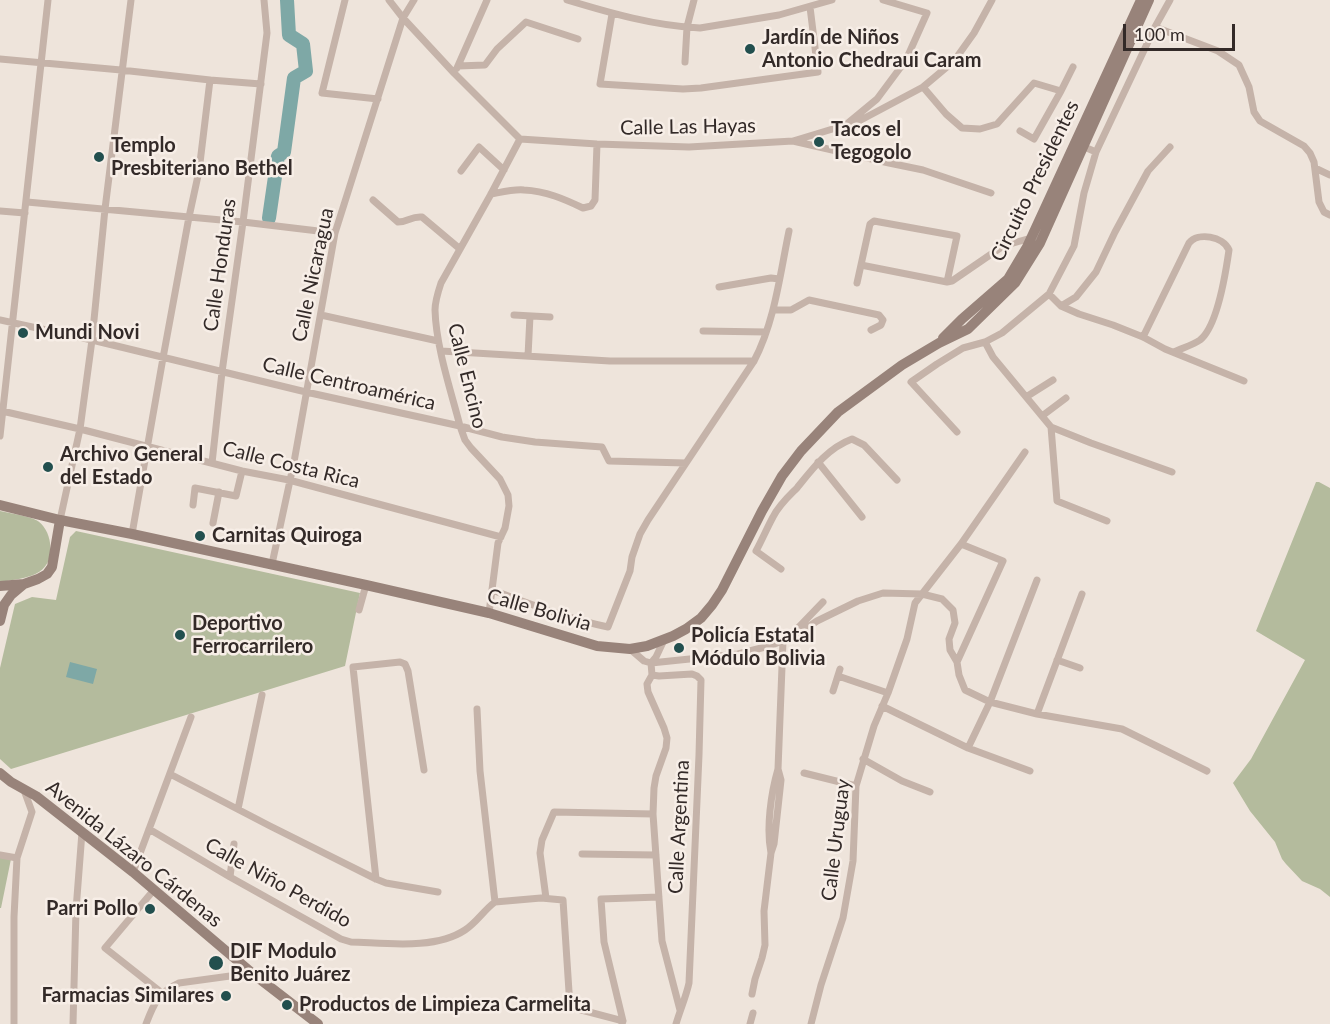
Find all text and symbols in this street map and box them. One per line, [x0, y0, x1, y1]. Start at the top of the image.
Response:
scale bar [1126, 12, 1238, 50]
text: 100 m [1134, 23, 1185, 45]
place label: Jardín de Niños Antonio Chedraui Caram [762, 26, 981, 73]
marker: Jardín de Niños Antonio Chedraui Caram [743, 42, 757, 56]
street label: Circuito Presidentes [986, 97, 1084, 265]
street label: Calle Las Hayas [620, 114, 756, 140]
place label: Tacos el Tegogolo [831, 118, 911, 165]
place label: Templo Presbiteriano Bethel [111, 134, 293, 181]
marker: Tacos el Tegogolo [812, 135, 826, 149]
marker: Templo Presbiteriano Bethel [92, 150, 106, 164]
street label: Calle Honduras [199, 197, 241, 333]
street label: Calle Nicaragua [287, 206, 339, 344]
place label: Mundi Novi [35, 321, 139, 345]
street label: Calle Encino [442, 321, 492, 431]
marker: Mundi Novi [16, 326, 30, 340]
street label: Calle Centroamérica [260, 352, 438, 416]
street label: Calle Costa Rica [220, 436, 362, 494]
place label: Archivo General del Estado [60, 443, 203, 490]
marker: Archivo General del Estado [41, 460, 55, 474]
place label: Carnitas Quiroga [212, 524, 362, 548]
marker: Carnitas Quiroga [193, 529, 207, 543]
street label: Calle Bolivia [484, 584, 594, 636]
place label: Deportivo Ferrocarrilero [192, 612, 313, 659]
place label: Policía Estatal Módulo Bolivia [691, 624, 825, 671]
marker: Deportivo Ferrocarrilero [173, 628, 187, 642]
marker: Policía Estatal Módulo Bolivia [672, 641, 686, 655]
street label: Calle Argentina [664, 759, 694, 895]
street label: Avenida Lázaro Cárdenas [41, 776, 227, 932]
street label: Calle Uruguay [817, 778, 855, 902]
street label: Calle Niño Perdido [201, 833, 355, 933]
place label: Parri Pollo [46, 897, 138, 921]
marker: Parri Pollo [143, 902, 157, 916]
place label: DIF Modulo Benito Juárez [230, 940, 351, 987]
marker: DIF Modulo Benito Juárez [207, 954, 225, 972]
place label: Farmacias Similares [41, 984, 214, 1008]
marker: Farmacias Similares [219, 989, 233, 1003]
place label: Productos de Limpieza Carmelita [299, 993, 591, 1017]
marker: Productos de Limpieza Carmelita [280, 998, 294, 1012]

